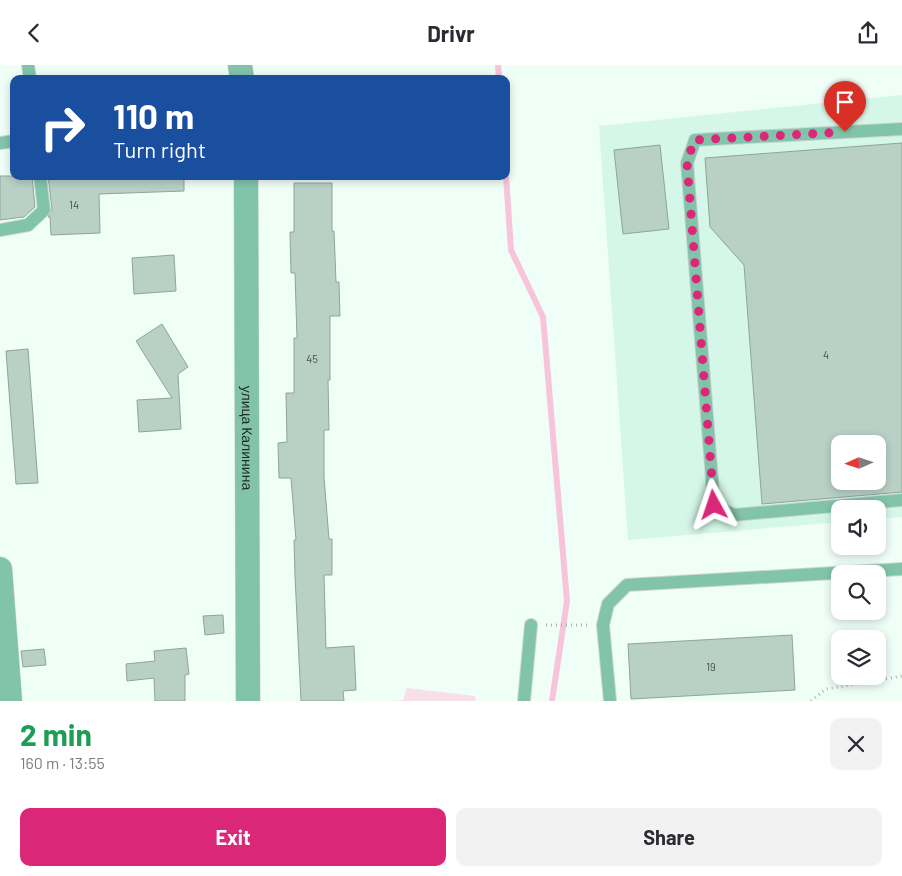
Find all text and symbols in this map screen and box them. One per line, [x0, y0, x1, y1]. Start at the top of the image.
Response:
icon: back [20, 19, 48, 47]
icon: share [854, 19, 882, 47]
text: Drivr [427, 20, 475, 46]
pin [824, 81, 866, 132]
icon: arrive [831, 88, 859, 116]
text: 110 m [113, 94, 194, 136]
icon: right [30, 95, 95, 160]
text: Turn right [113, 136, 206, 162]
house number: 14 [69, 198, 79, 211]
house number: 4 [823, 348, 829, 361]
house number: 45 [306, 352, 318, 365]
street label: улица Калинина [239, 386, 256, 490]
north arrow [831, 435, 886, 490]
map controls [831, 435, 886, 685]
position arrow [687, 478, 739, 530]
button: sound [831, 500, 886, 555]
button: search [831, 565, 886, 620]
button: layers [831, 630, 886, 685]
house number: 19 [706, 660, 716, 673]
text: 2 min [20, 716, 92, 752]
button: close [830, 718, 882, 770]
text: 160 m · 13:55 [20, 753, 105, 772]
button: Exit [20, 808, 446, 866]
button: Share [456, 808, 882, 866]

